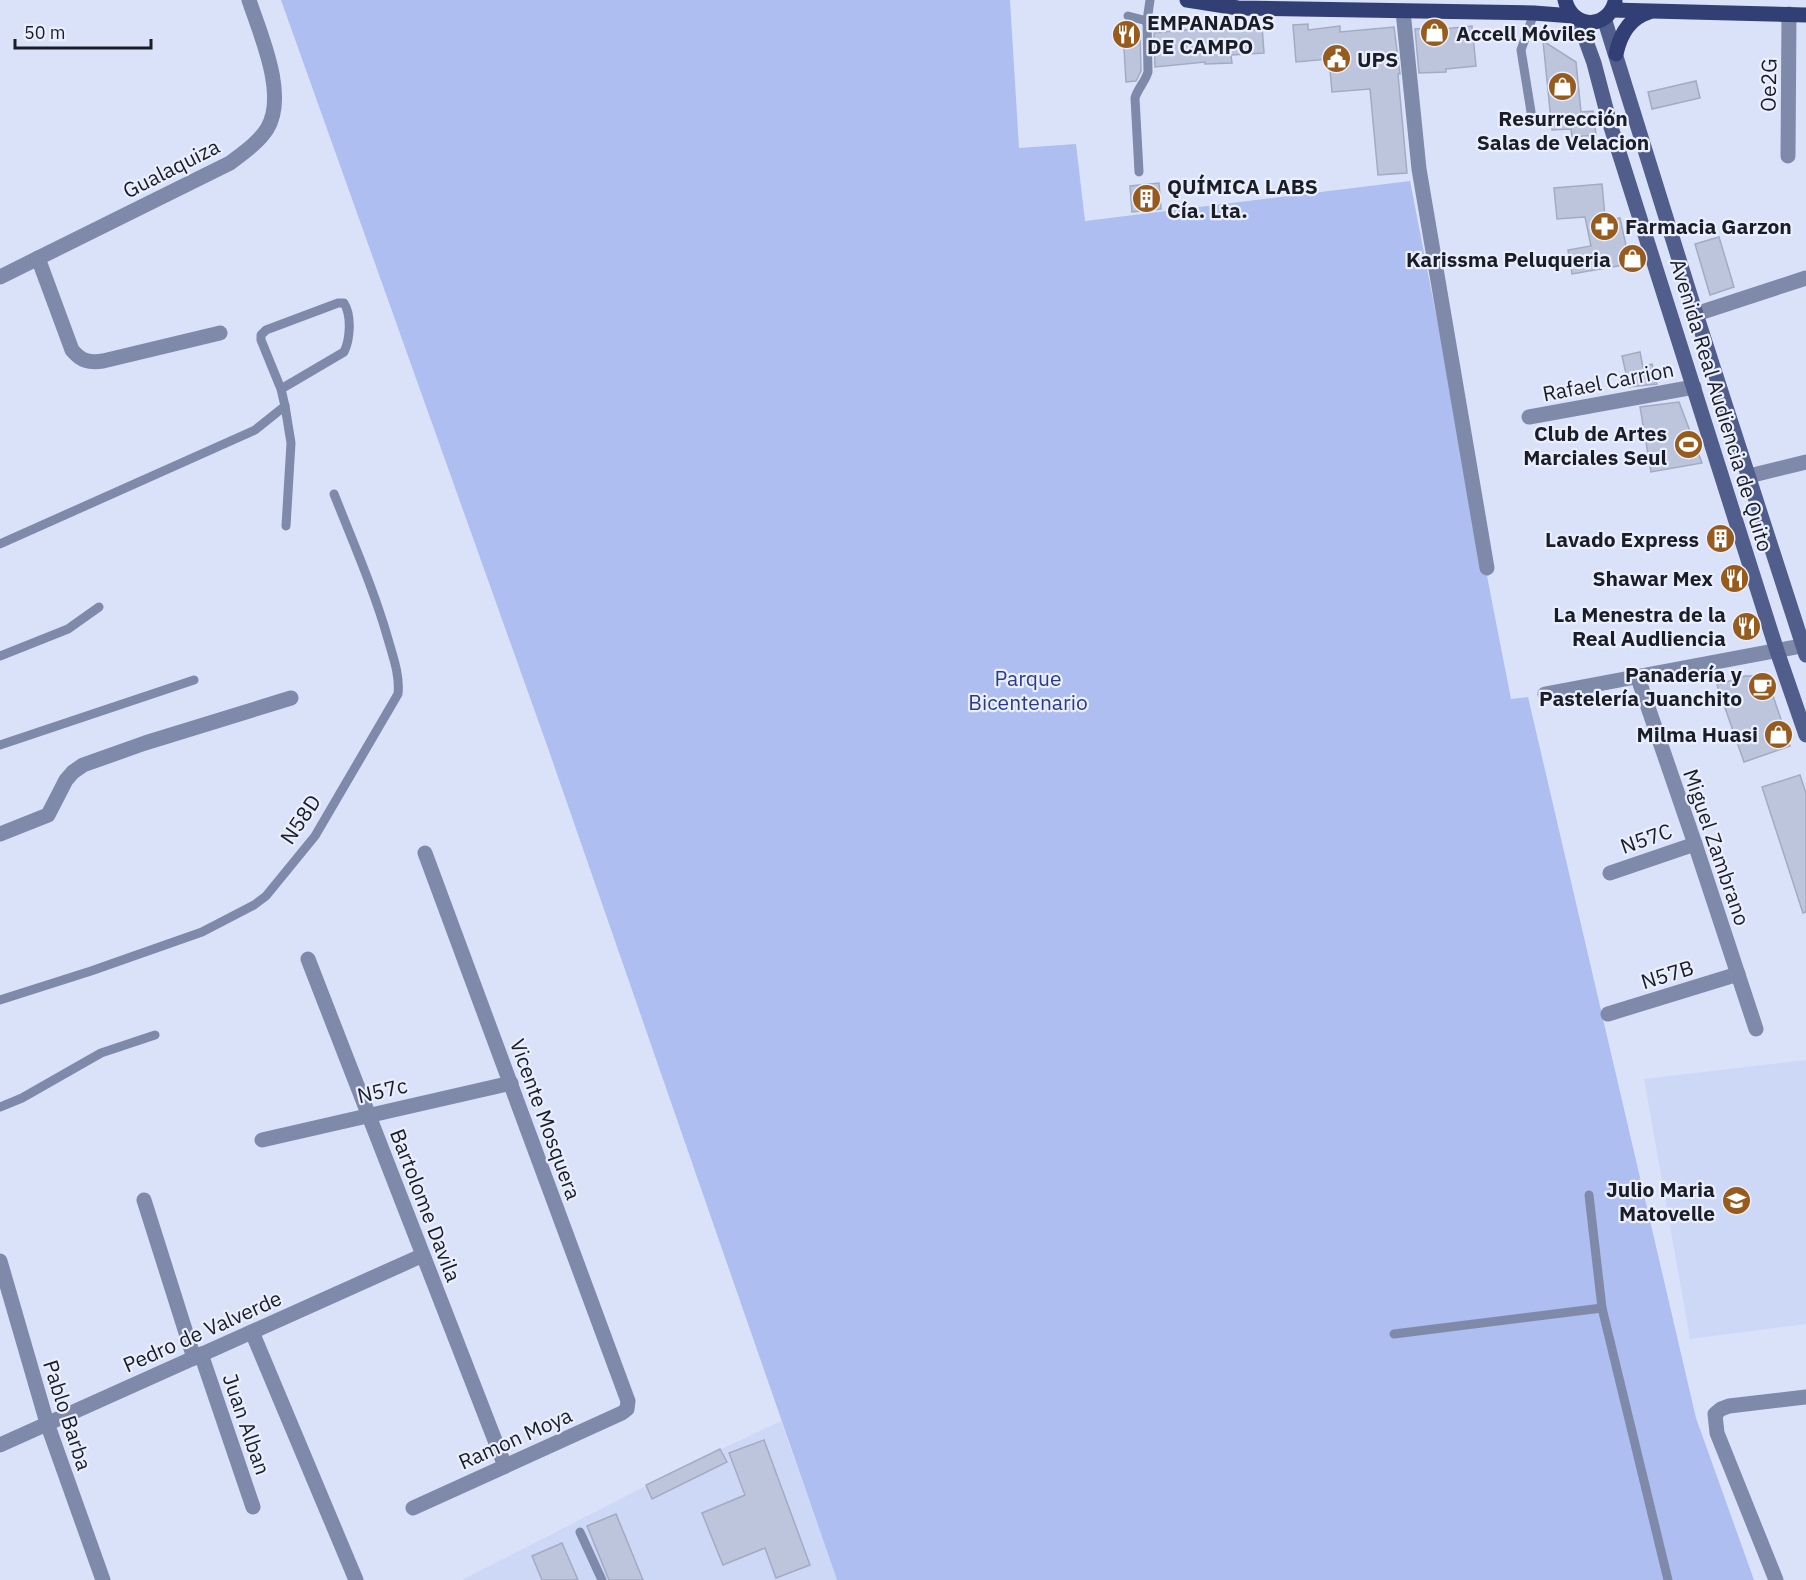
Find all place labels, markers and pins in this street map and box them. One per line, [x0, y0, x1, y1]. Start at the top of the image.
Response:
place label: EMPANADAS DE CAMPO [1147, 8, 1275, 60]
shop icon: Accell Móviles [1419, 17, 1451, 49]
restaurant icon: EMPANADAS DE CAMPO [1110, 18, 1142, 50]
place label: Accell Móviles [1456, 19, 1596, 47]
public building icon: UPS [1320, 43, 1352, 75]
place label: UPS [1357, 45, 1398, 73]
shop icon: Resurrección Salas de Velacion [1547, 71, 1579, 103]
place label: Resurrección Salas de Velacion [1477, 104, 1649, 156]
place label: QUÍMICA LABS Cía. Lta. [1167, 172, 1318, 224]
building icon: QUÍMICA LABS Cía. Lta. [1130, 182, 1162, 214]
pharmacy icon: Farmacia Garzon [1588, 210, 1620, 242]
place label: Farmacia Garzon [1625, 212, 1792, 240]
shop icon: Karissma Peluqueria [1616, 243, 1648, 275]
place label: Karissma Peluqueria [1406, 245, 1611, 273]
place label: Club de Artes Marciales Seul [1523, 419, 1667, 471]
sports icon: Club de Artes Marciales Seul [1672, 429, 1704, 461]
building icon: Lavado Express [1704, 523, 1736, 555]
place label: Lavado Express [1545, 525, 1699, 553]
restaurant icon: Shawar Mex [1718, 562, 1750, 594]
place label: Shawar Mex [1592, 564, 1713, 592]
place label: La Menestra de la Real Audliencia [1553, 600, 1726, 652]
restaurant icon: La Menestra de la Real Audliencia [1731, 610, 1763, 642]
place label: Panadería y Pastelería Juanchito [1539, 660, 1743, 712]
cafe icon: Panadería y Pastelería Juanchito [1747, 670, 1779, 702]
shop icon: Milma Huasi [1763, 718, 1795, 750]
place label: Milma Huasi [1636, 720, 1758, 748]
place label: Julio Maria Matovelle [1606, 1175, 1715, 1227]
school or university icon: Julio Maria Matovelle [1720, 1185, 1752, 1217]

